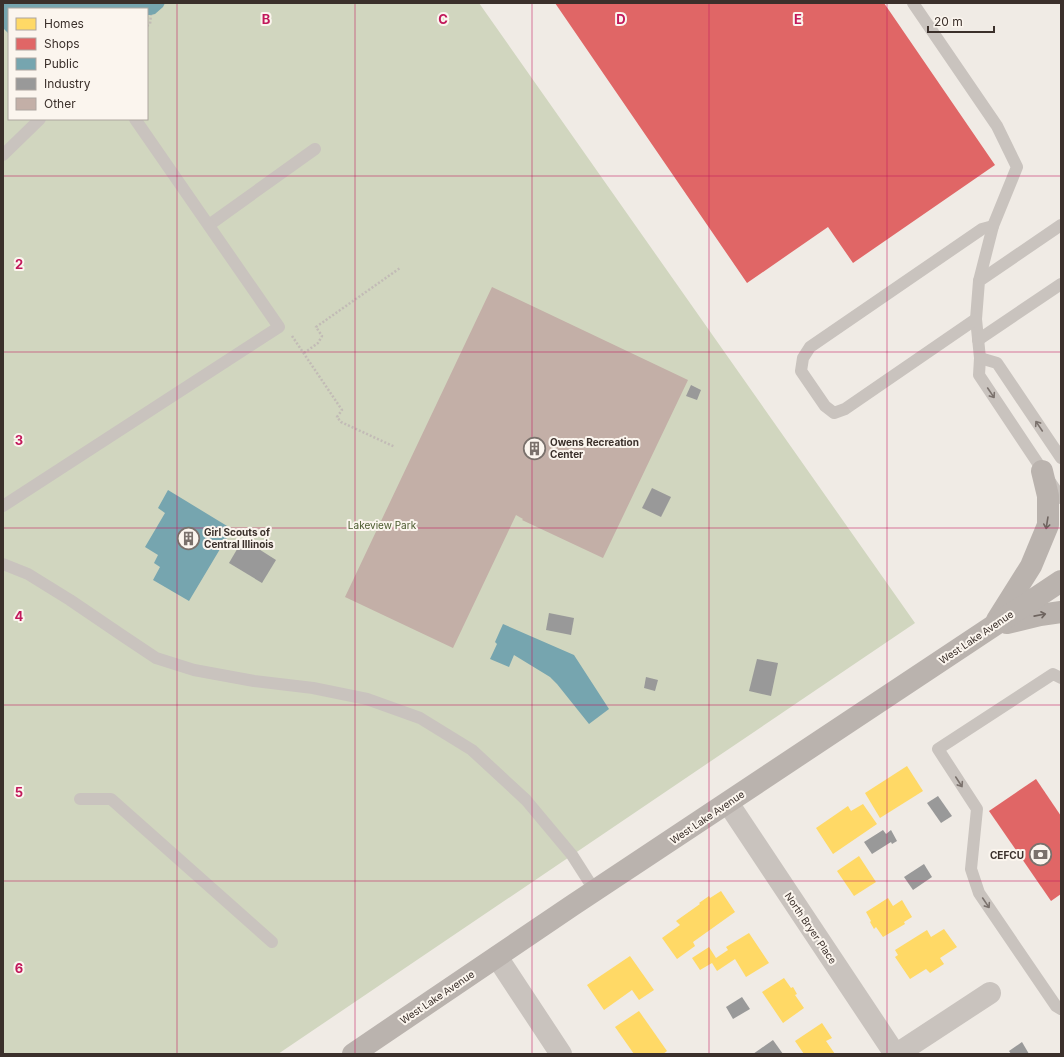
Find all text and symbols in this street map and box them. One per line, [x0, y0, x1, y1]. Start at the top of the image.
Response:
legend [8, 8, 148, 120]
scale bar [928, 8, 994, 34]
text: B [262, 11, 271, 27]
text: C [438, 11, 448, 27]
text: D [616, 11, 626, 27]
text: E [794, 11, 802, 27]
text: 20 m [934, 14, 963, 29]
text: Homes [44, 16, 84, 31]
text: Shops [44, 36, 80, 51]
text: Public [44, 56, 79, 71]
text: Industry [44, 76, 91, 91]
text: Other [44, 96, 76, 111]
text: 2 [15, 256, 23, 272]
one-way arrow [987, 388, 995, 399]
one-way arrow [1035, 420, 1043, 431]
text: 3 [15, 432, 23, 448]
building icon: Owens Recreation Center [522, 435, 548, 461]
place label: Owens Recreation Center [550, 436, 639, 460]
one-way arrow [1043, 516, 1051, 529]
park label: Lakeview Park [348, 519, 417, 531]
building icon: Girl Scouts of Central Illinois [175, 525, 201, 551]
place label: Girl Scouts of Central Illinois [204, 526, 274, 550]
text: 4 [15, 608, 24, 624]
street label: West Lake Avenue [937, 608, 1015, 666]
one-way arrow [1033, 611, 1046, 619]
one-way arrow [955, 776, 963, 787]
text: 5 [15, 784, 23, 800]
street label: West Lake Avenue [668, 788, 746, 846]
bank icon: CEFCU [1027, 842, 1053, 868]
place label: CEFCU [990, 849, 1024, 861]
street label: North Bryer Place [783, 890, 839, 966]
one-way arrow [982, 897, 990, 908]
text: 6 [15, 960, 23, 976]
street label: West Lake Avenue [398, 968, 476, 1026]

